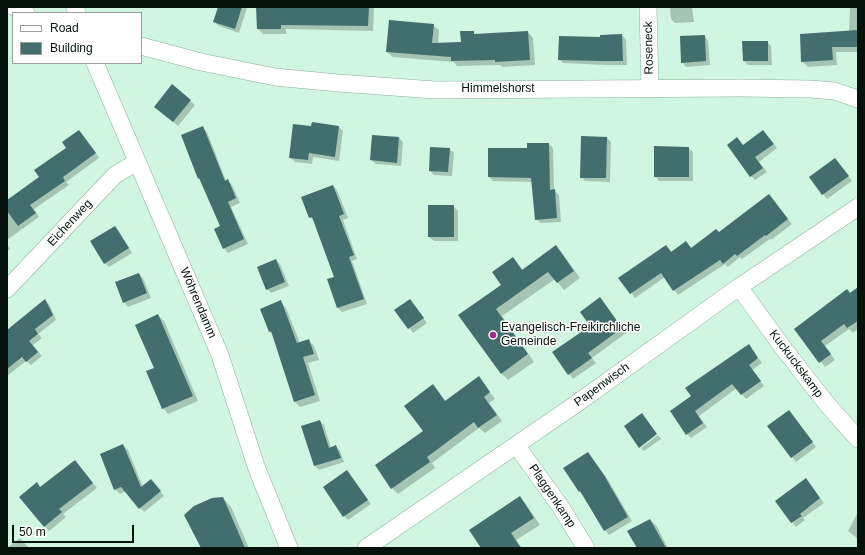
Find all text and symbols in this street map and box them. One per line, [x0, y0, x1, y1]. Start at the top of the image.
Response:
legend [12, 12, 142, 64]
text: Road [50, 21, 79, 35]
street label: Roseneck [641, 21, 657, 75]
text: Building [50, 41, 93, 55]
street label: Himmelshorst [461, 82, 535, 96]
street label: Eichenweg [45, 197, 95, 249]
street label: Wöhrendamm [177, 266, 219, 340]
place label: Evangelisch-Freikirchliche Gemeinde [501, 321, 640, 349]
street label: Kuckuckskamp [766, 327, 826, 401]
marker: Evangelisch-Freikirchliche Gemeinde [488, 330, 498, 340]
street label: Papenwisch [572, 360, 632, 410]
street label: Plaggenkamp [526, 462, 578, 530]
scale bar [14, 517, 136, 543]
text: 50 m [19, 525, 46, 539]

